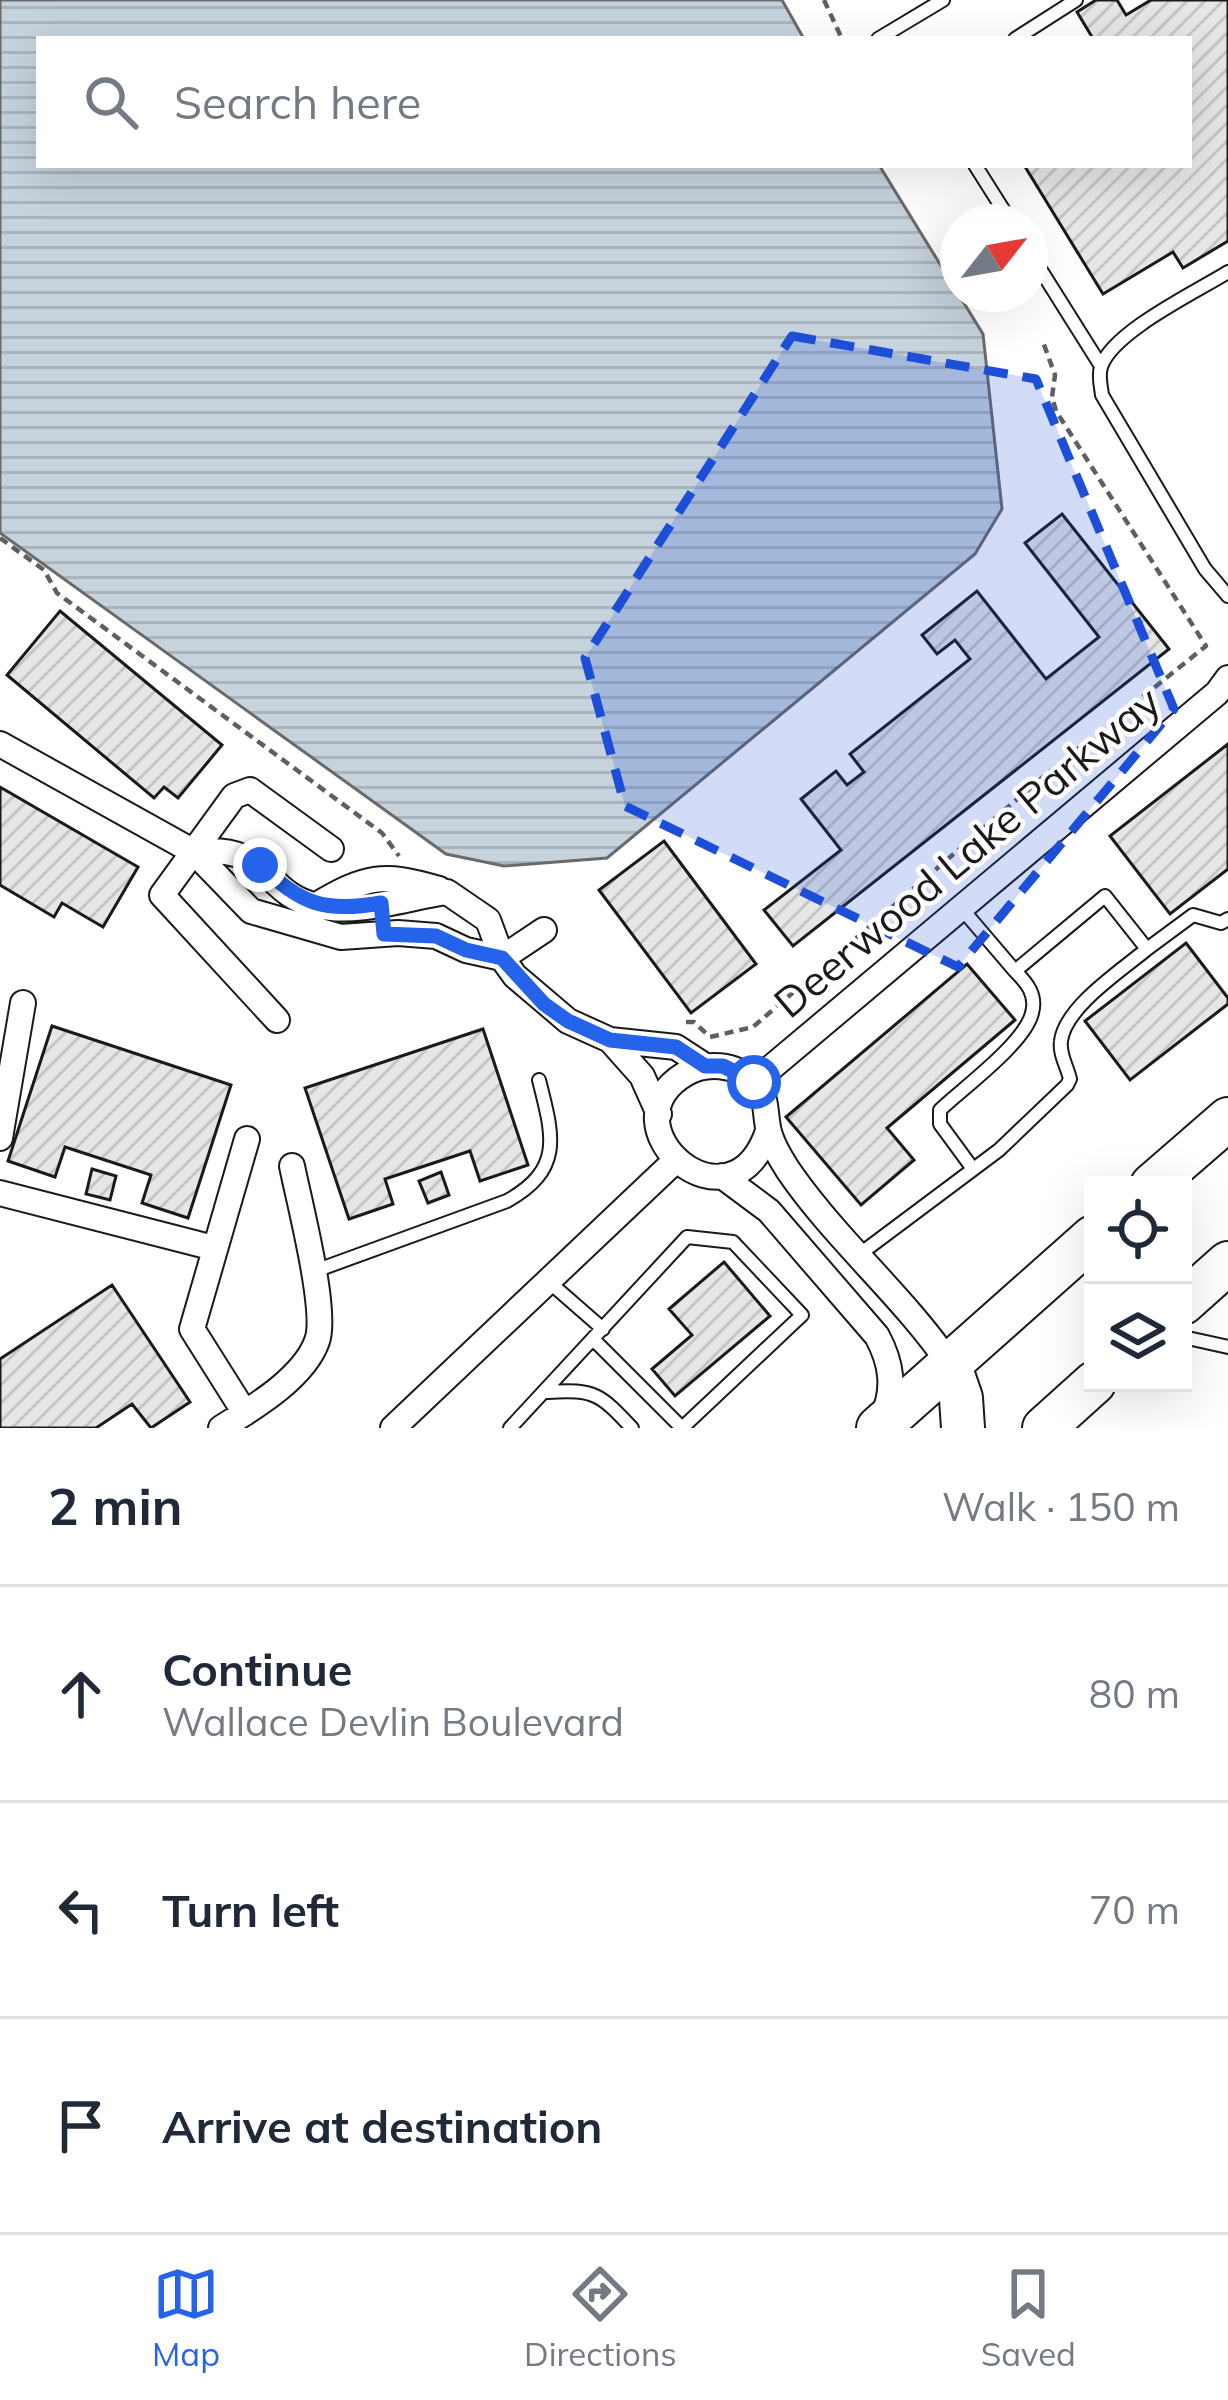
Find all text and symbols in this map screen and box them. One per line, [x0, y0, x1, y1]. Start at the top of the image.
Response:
search box [36, 36, 1192, 168]
icon: search [78, 69, 144, 135]
text: Search here [174, 74, 421, 130]
north arrow [940, 204, 1048, 312]
street label: Deerwood Lake Parkway [763, 674, 1171, 1029]
route end [233, 838, 287, 892]
route start [727, 1055, 781, 1109]
map controls [1084, 1176, 1192, 1392]
button: locate [1084, 1176, 1192, 1284]
button: layers [1084, 1284, 1192, 1392]
text: 2 min [48, 1474, 183, 1538]
text: Walk · 150 m [942, 1482, 1180, 1531]
text: Continue [162, 1641, 352, 1697]
icon: ahead [48, 1661, 114, 1727]
text: 80 m [1089, 1669, 1180, 1718]
text: Wallace Devlin Boulevard [162, 1697, 624, 1746]
icon: left [48, 1877, 114, 1943]
text: Turn left [162, 1882, 339, 1938]
text: 70 m [1089, 1885, 1180, 1934]
icon: arrive [48, 2093, 114, 2159]
text: Arrive at destination [162, 2098, 602, 2154]
tab: Map [152, 2261, 220, 2374]
tab: Directions [524, 2261, 677, 2374]
tab: Saved [981, 2261, 1076, 2374]

